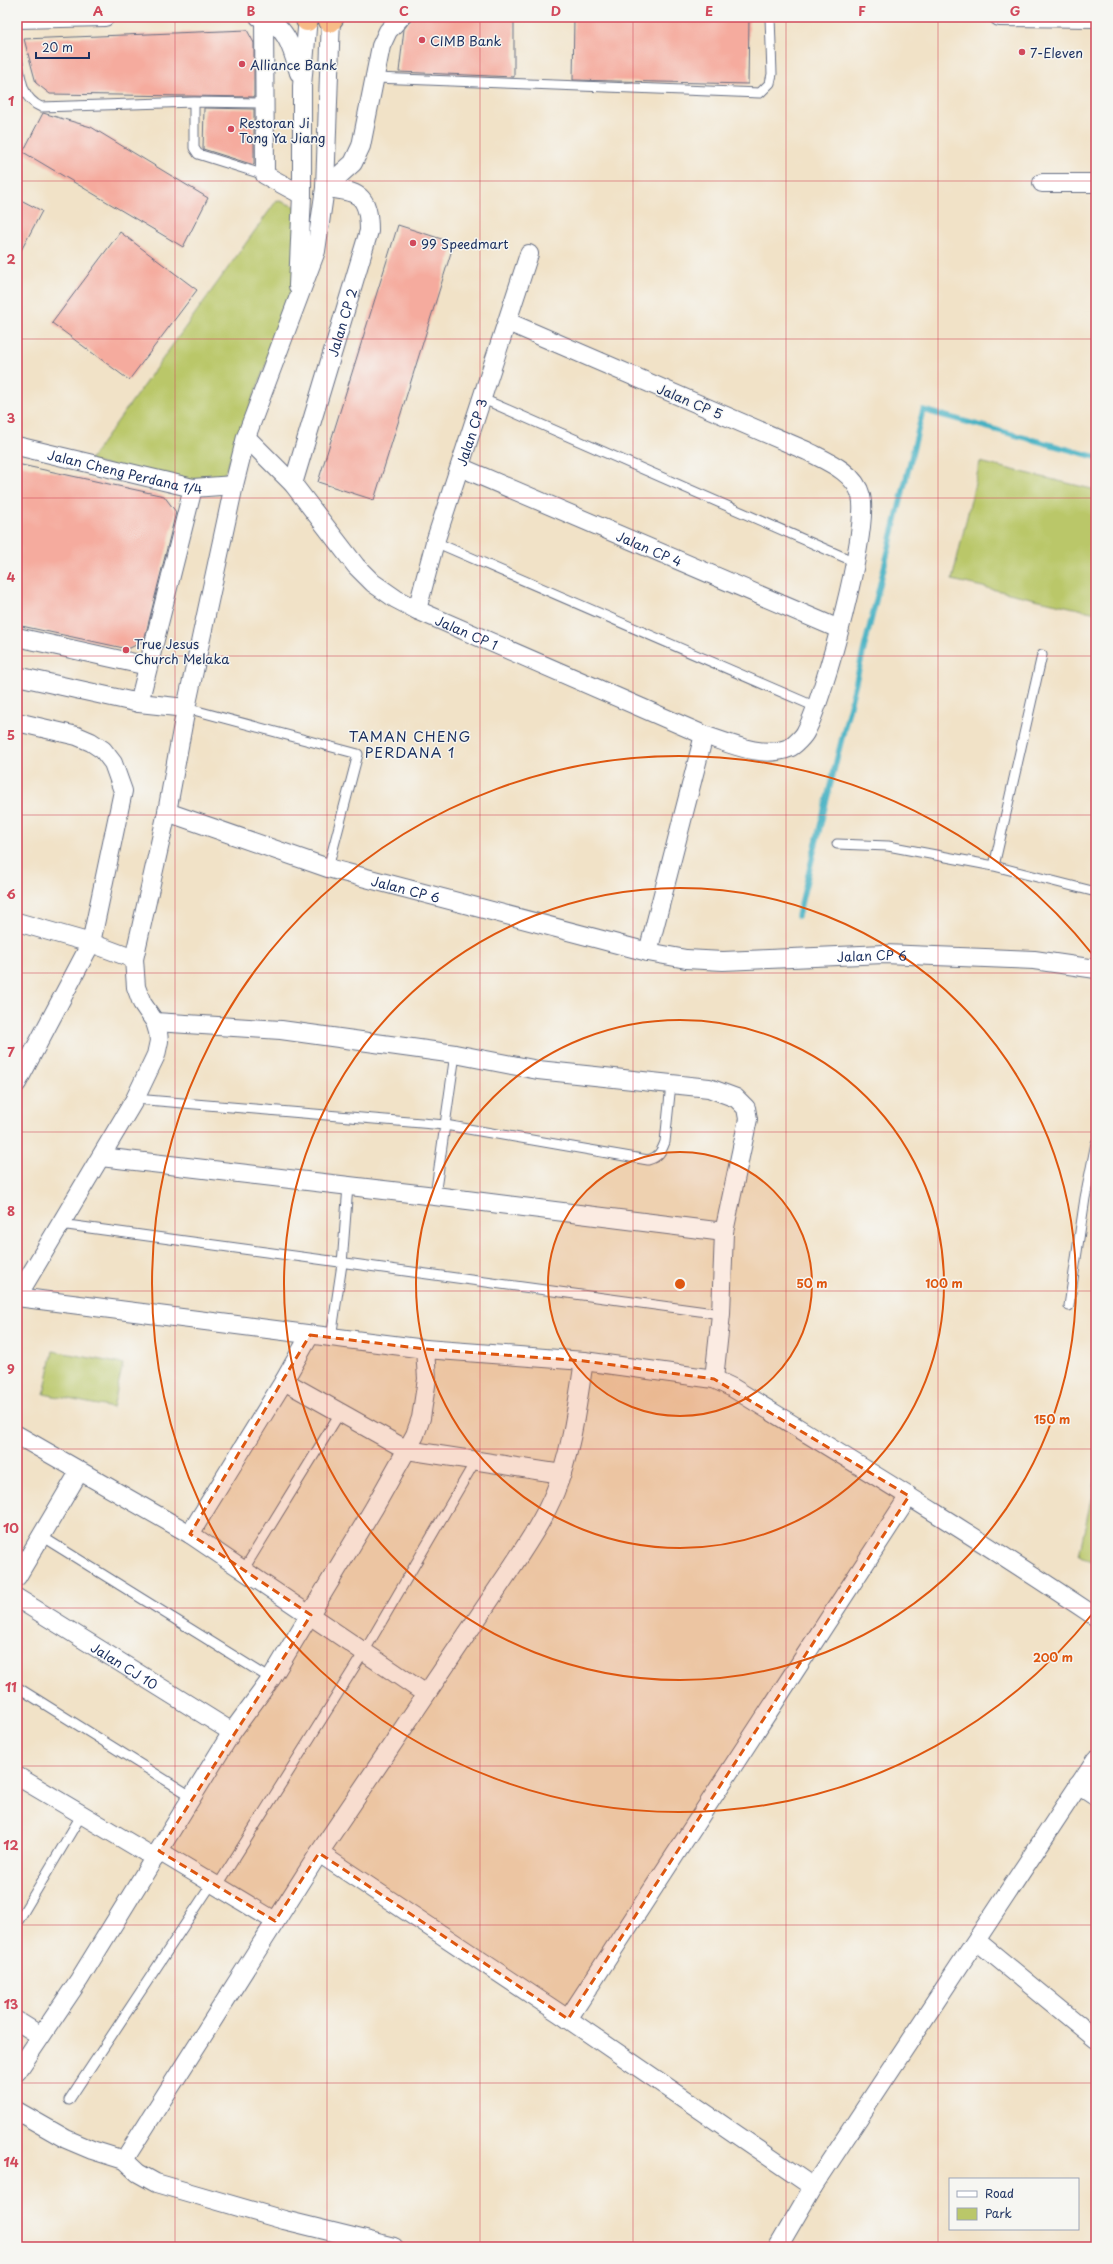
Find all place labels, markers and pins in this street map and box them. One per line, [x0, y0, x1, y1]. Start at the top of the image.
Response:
place label: CIMB Bank [430, 31, 502, 50]
marker: CIMB Bank [417, 35, 427, 45]
place label: 7-Eleven [1030, 43, 1083, 62]
marker: 7-Eleven [1017, 47, 1027, 57]
place label: Alliance Bank [250, 55, 337, 74]
marker: Alliance Bank [237, 59, 247, 69]
place label: Restoran Ji Tong Ya Jiang [239, 113, 326, 147]
marker: Restoran Ji Tong Ya Jiang [226, 124, 236, 134]
place label: 99 Speedmart [421, 234, 509, 253]
marker: 99 Speedmart [408, 238, 418, 248]
place label: True Jesus Church Melaka [134, 634, 230, 668]
marker: True Jesus Church Melaka [121, 645, 131, 655]
centre of rings [673, 1277, 687, 1291]

